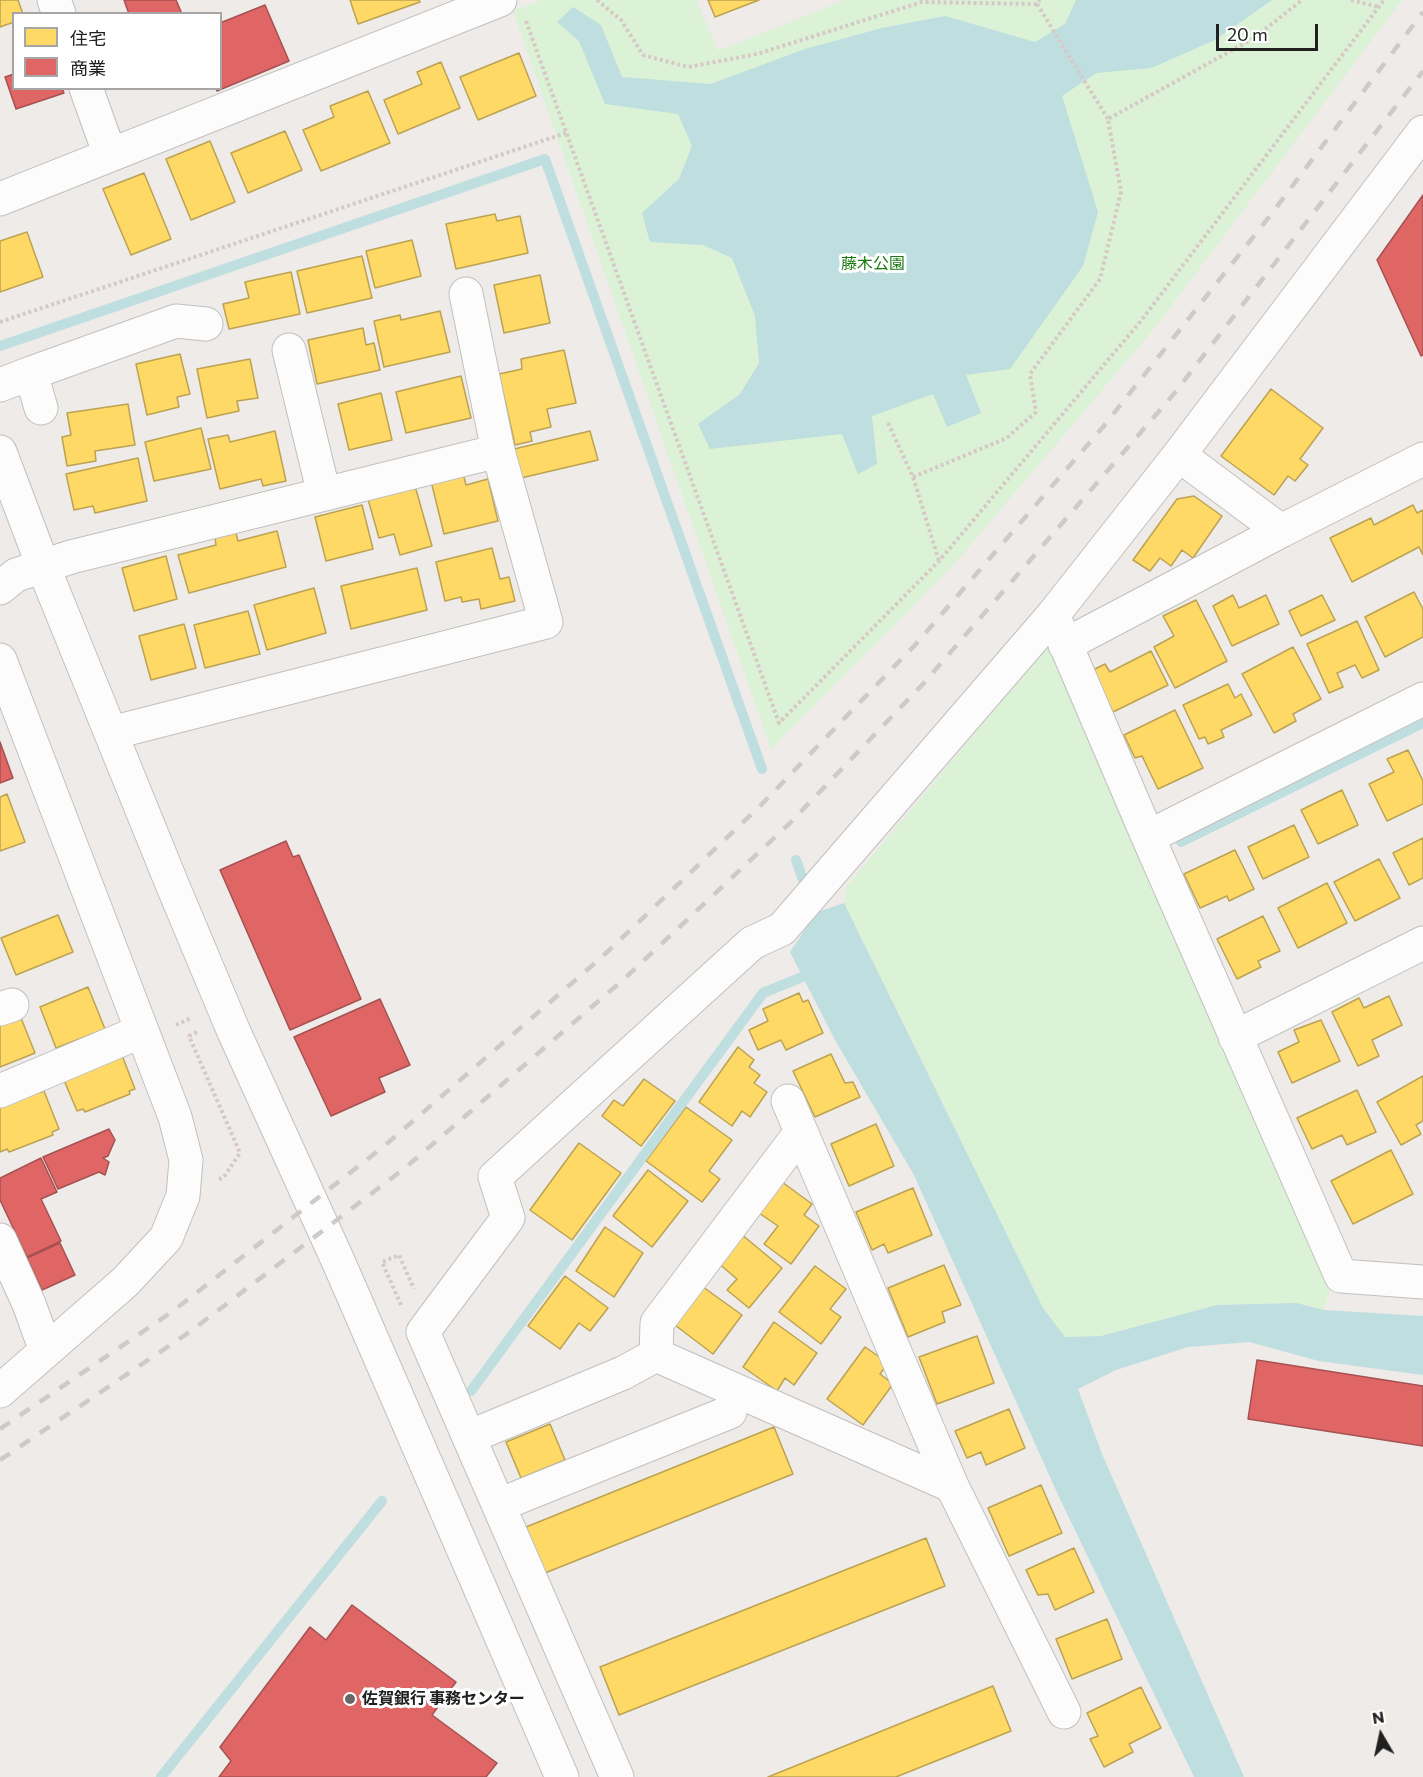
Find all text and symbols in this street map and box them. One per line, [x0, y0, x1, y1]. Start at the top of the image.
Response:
legend [12, 12, 222, 90]
scale bar [1219, 12, 1321, 50]
text: 20 m [1227, 23, 1268, 45]
text: 住宅 [70, 27, 106, 49]
text: 商業 [70, 57, 106, 79]
park label: 藤木公園 [841, 254, 905, 274]
place label: 佐賀銀行 事務センター [362, 1689, 525, 1709]
marker: 佐賀銀行 事務センター [343, 1692, 357, 1706]
north arrow [1351, 1705, 1411, 1765]
text: N [1371, 1706, 1386, 1727]

